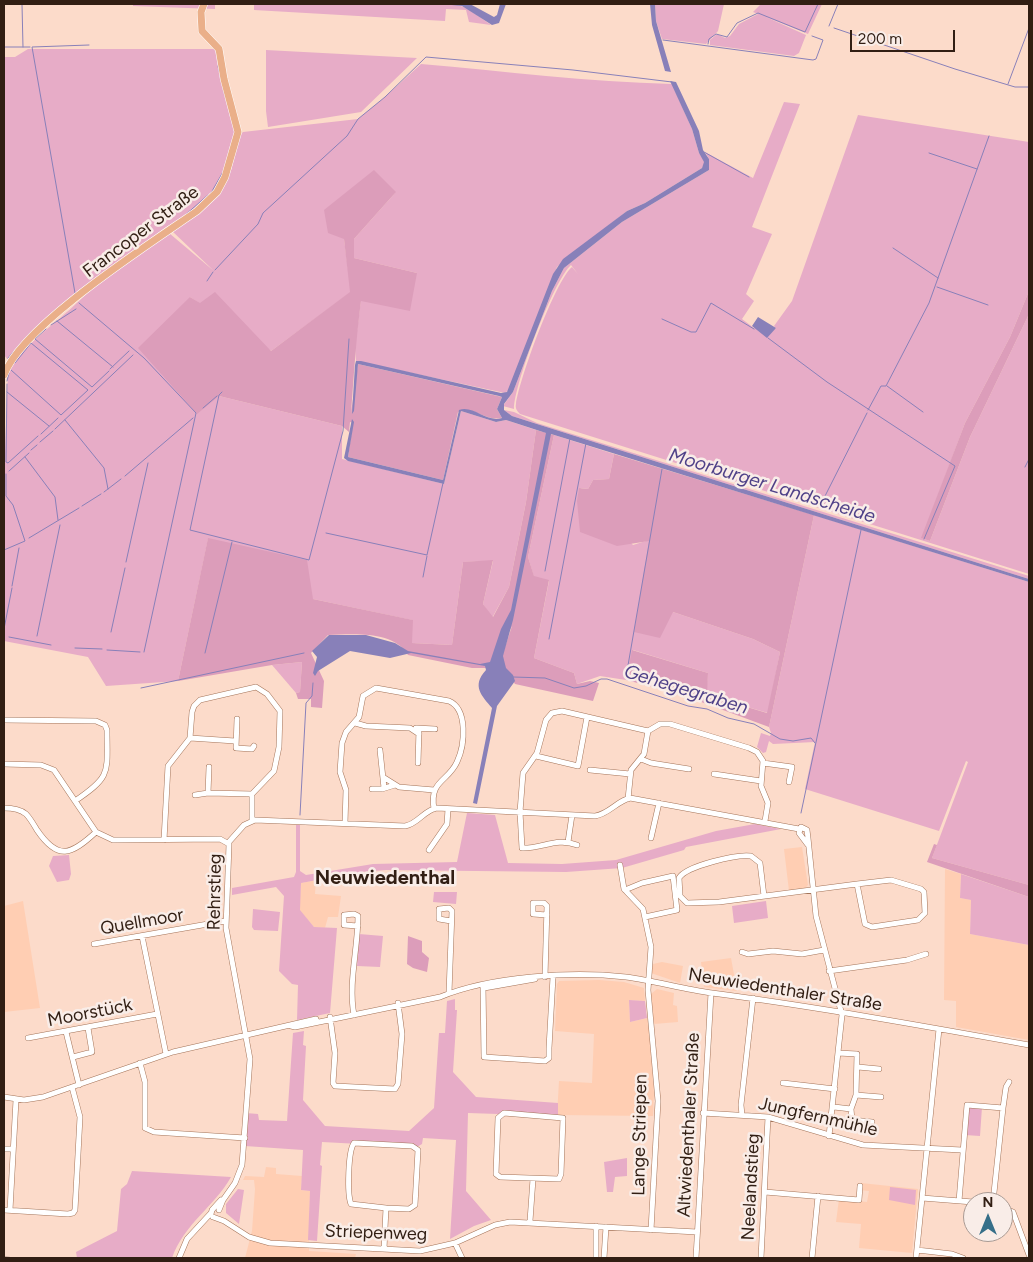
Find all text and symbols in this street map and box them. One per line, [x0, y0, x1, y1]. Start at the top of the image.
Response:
scale bar [853, 20, 958, 52]
text: 200 m [858, 30, 902, 48]
street label: Francoper Straße [79, 181, 203, 283]
water label: Moorburger Landscheide [666, 444, 878, 528]
water label: Gehegegraben [621, 660, 751, 720]
street label: Rehrstieg [204, 853, 226, 931]
district label: Neuwiedenthal [315, 866, 455, 890]
street label: Quellmoor [99, 904, 185, 940]
street label: Neuwiedenthaler Straße [687, 964, 883, 1016]
street label: Moorstück [46, 994, 134, 1032]
street label: Altwiedenthaler Straße [673, 1032, 705, 1218]
street label: Lange Striepen [628, 1074, 652, 1196]
street label: Jungfernmühle [756, 1093, 880, 1141]
street label: Neelandstieg [737, 1133, 765, 1241]
north arrow [963, 1192, 1013, 1242]
text: N [983, 1194, 993, 1211]
street label: Striepenweg [324, 1220, 428, 1246]

